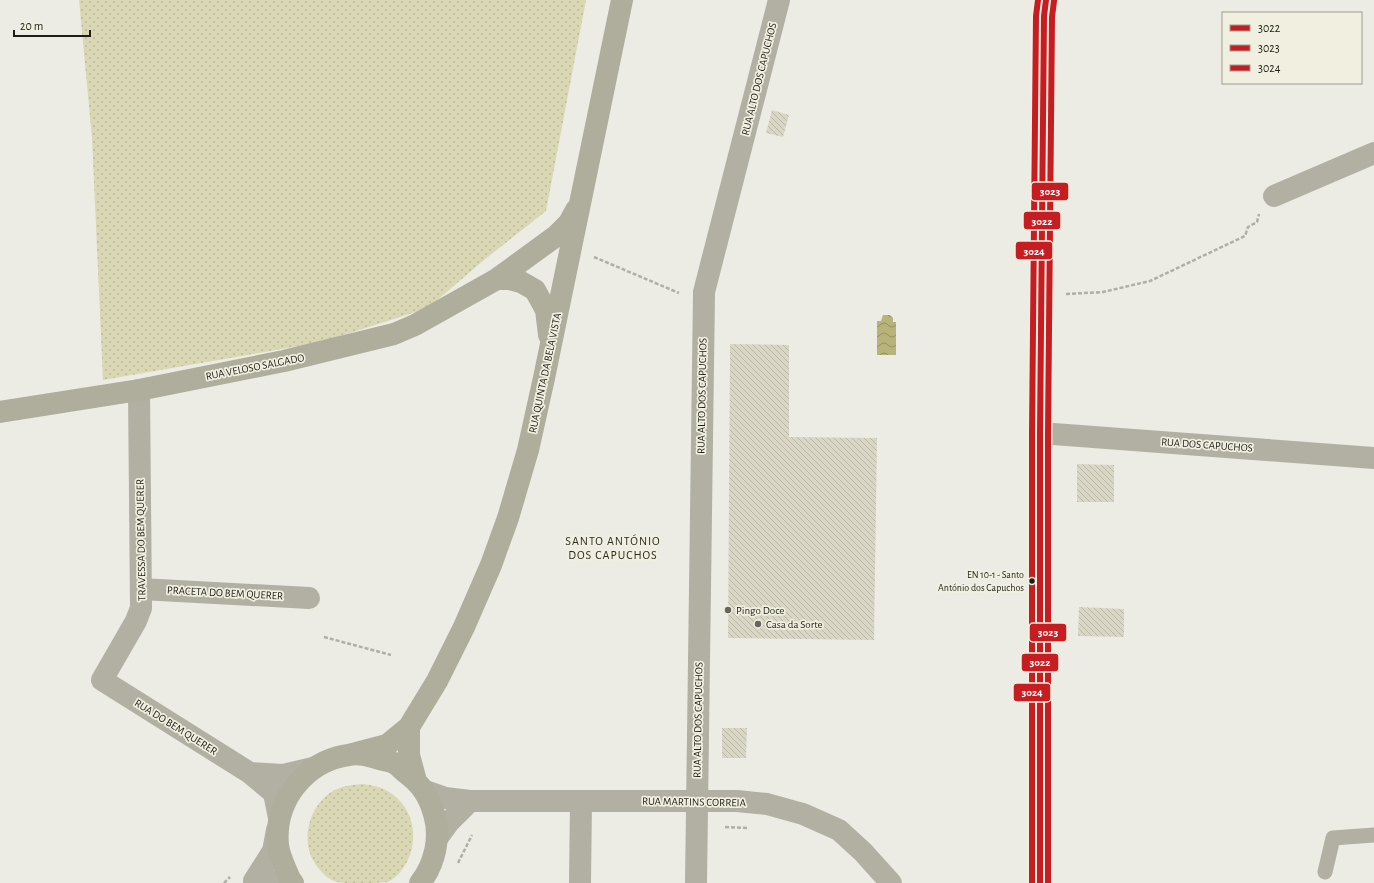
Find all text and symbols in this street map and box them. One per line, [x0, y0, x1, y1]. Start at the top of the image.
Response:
scale bar [14, 12, 90, 38]
legend [1222, 12, 1362, 84]
text: 20 m [20, 20, 43, 32]
street label: RUA ALTO DOS CAPUCHOS [740, 21, 778, 137]
text: 3022 [1258, 22, 1281, 34]
text: 3023 [1258, 42, 1280, 54]
text: 3024 [1258, 62, 1281, 74]
line badge: 3023 [1031, 182, 1069, 201]
text: 3023 [1040, 186, 1060, 197]
line badge: 3022 [1023, 211, 1061, 230]
text: 3022 [1032, 216, 1052, 227]
line badge: 3024 [1015, 241, 1053, 260]
text: 3024 [1023, 246, 1045, 257]
street label: RUA QUINTA DA BELA VISTA [527, 311, 563, 434]
street label: RUA ALTO DOS CAPUCHOS [695, 338, 709, 454]
street label: RUA VELOSO SALGADO [205, 352, 305, 382]
street label: RUA DOS CAPUCHOS [1161, 436, 1253, 454]
street label: TRAVESSA DO BEM QUERER [134, 479, 148, 601]
district label: SANTO ANTÓNIO DOS CAPUCHOS [565, 534, 661, 561]
place label: EN 10-1 - Santo António dos Capuchos [938, 570, 1024, 593]
marker: EN 10-1 - Santo António dos Capuchos [1027, 576, 1037, 586]
street label: PRACETA DO BEM QUERER [167, 584, 283, 602]
marker: Pingo Doce [723, 605, 733, 615]
place label: Pingo Doce [736, 605, 784, 616]
marker: Casa da Sorte [753, 619, 763, 629]
place label: Casa da Sorte [766, 619, 823, 630]
line badge: 3023 [1029, 623, 1067, 642]
text: 3023 [1038, 627, 1058, 638]
line badge: 3022 [1021, 653, 1059, 672]
text: 3022 [1030, 657, 1050, 668]
street label: RUA ALTO DOS CAPUCHOS [691, 662, 705, 778]
line badge: 3024 [1013, 683, 1051, 702]
text: 3024 [1021, 687, 1043, 698]
street label: RUA DO BEM QUERER [133, 697, 219, 757]
street label: RUA MARTINS CORREIA [642, 796, 747, 808]

